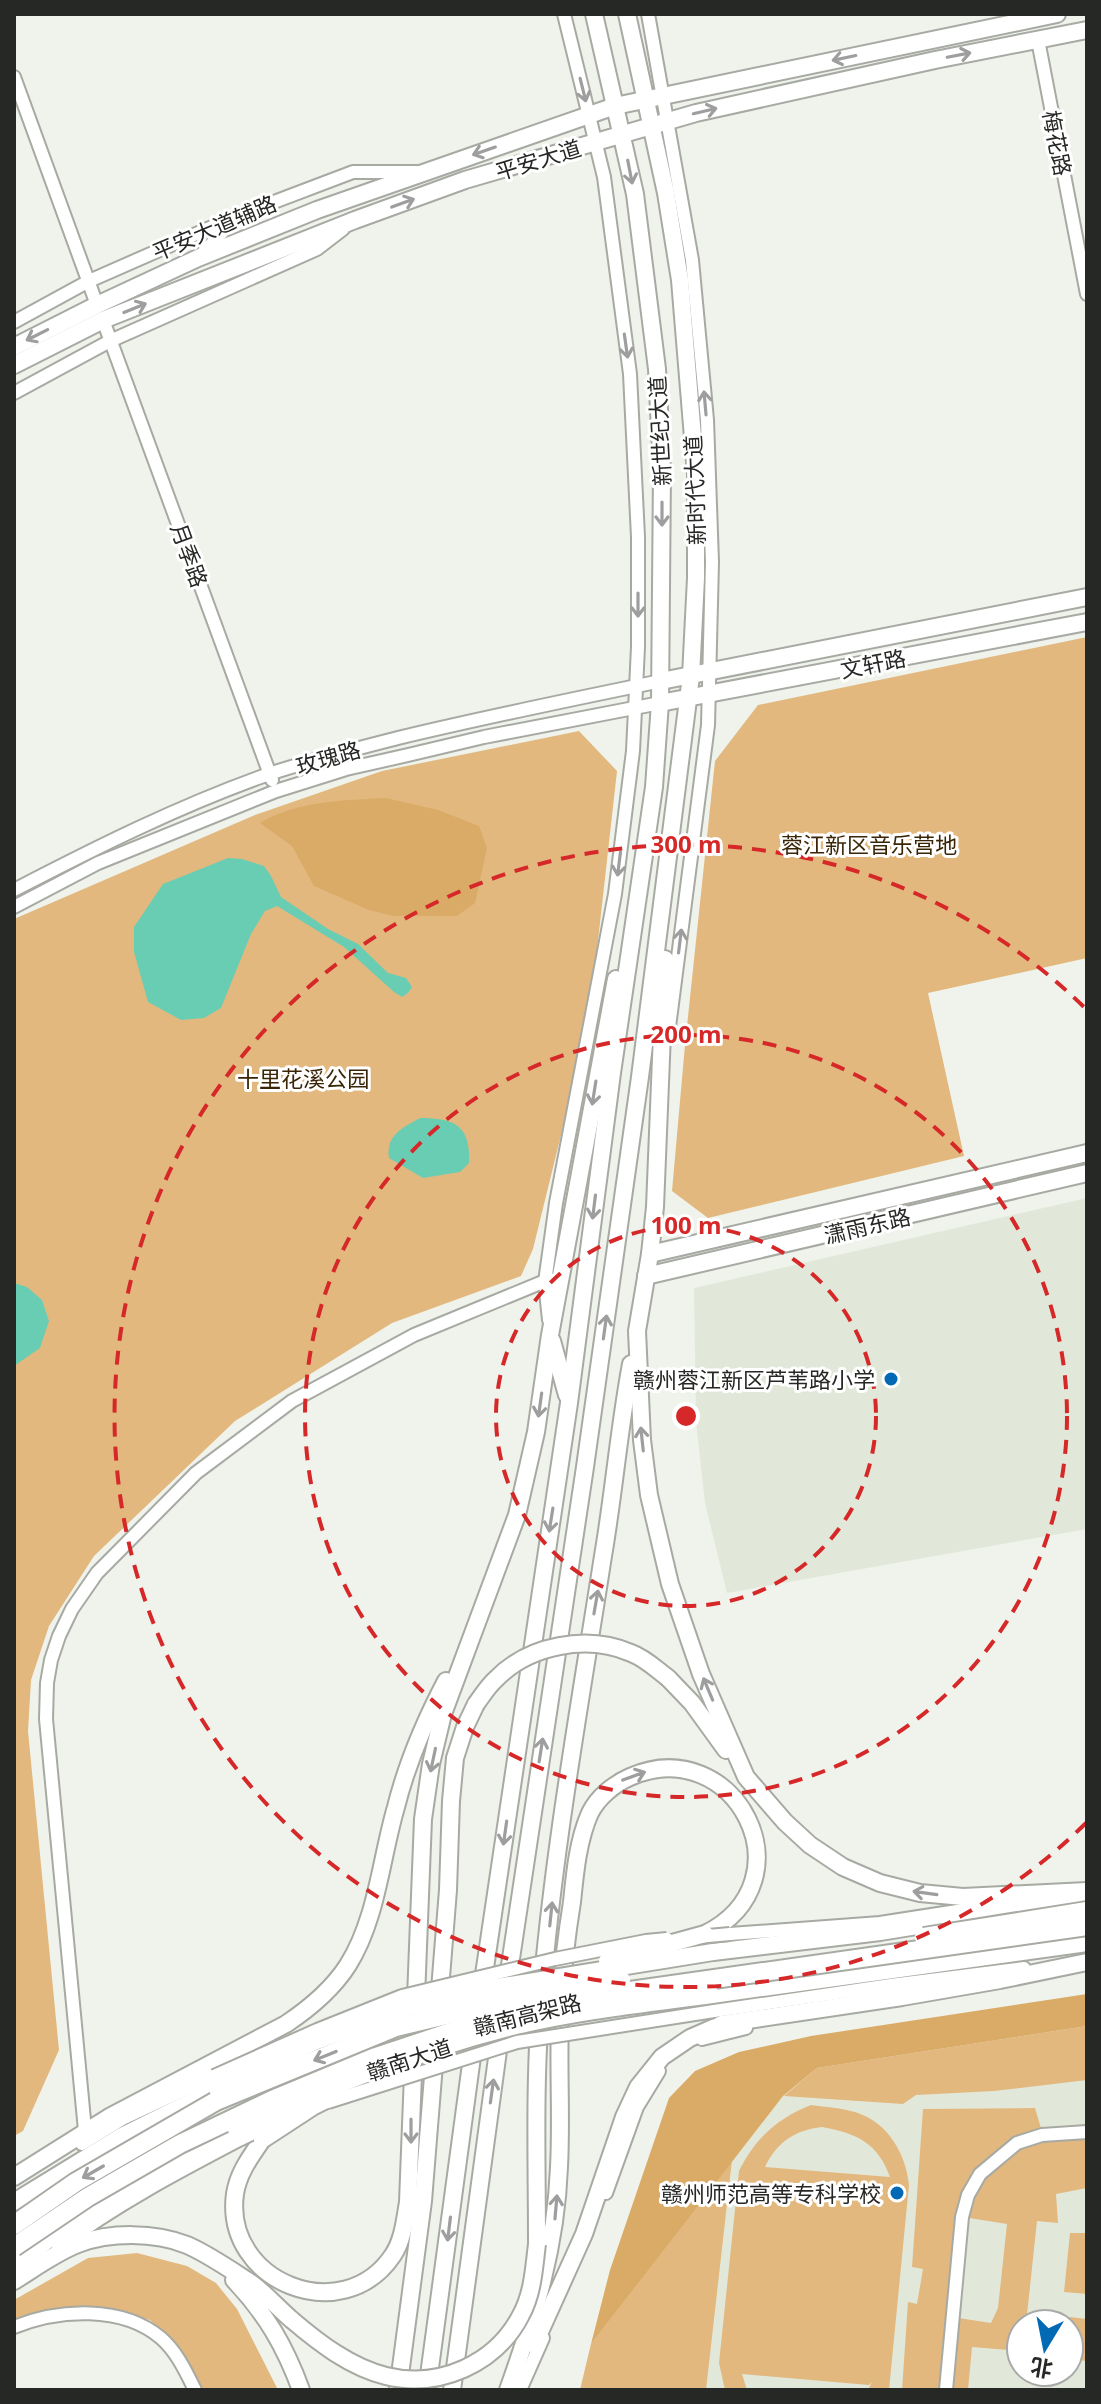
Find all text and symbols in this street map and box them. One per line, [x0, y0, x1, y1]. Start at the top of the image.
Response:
one-way arrow [946, 47, 972, 62]
one-way arrow [831, 51, 857, 66]
one-way arrow [576, 76, 591, 102]
one-way arrow [692, 103, 718, 118]
street label: 梅花路 [1037, 108, 1079, 178]
street label: 平安大道 [492, 132, 584, 186]
one-way arrow [472, 145, 497, 160]
one-way arrow [624, 159, 639, 184]
street label: 平安大道辅路 [147, 187, 281, 267]
one-way arrow [390, 194, 415, 209]
one-way arrow [122, 299, 147, 314]
one-way arrow [26, 328, 50, 343]
one-way arrow [619, 332, 634, 359]
street label: 新世纪大道 [641, 375, 677, 487]
one-way arrow [697, 390, 712, 417]
street label: 新时代大道 [677, 435, 711, 545]
one-way arrow [654, 500, 670, 527]
street label: 月季路 [165, 519, 215, 591]
one-way arrow [630, 591, 646, 618]
street label: 文轩路 [838, 642, 908, 684]
street label: 玫瑰路 [292, 733, 364, 781]
text: 300 m [651, 827, 721, 860]
park label: 蓉江新区音乐营地 [781, 829, 957, 859]
one-way arrow [611, 851, 626, 876]
one-way arrow [673, 929, 688, 954]
text: 200 m [651, 1017, 721, 1050]
park label: 十里花溪公园 [237, 1063, 369, 1093]
one-way arrow [586, 1080, 601, 1105]
one-way arrow [587, 1193, 602, 1220]
street label: 潇雨东路 [821, 1200, 913, 1250]
text: 100 m [651, 1208, 721, 1241]
one-way arrow [598, 1315, 613, 1340]
place label: 赣州蓉江新区芦苇路小学 [633, 1364, 875, 1394]
marker: 赣州蓉江新区芦苇路小学 [882, 1370, 900, 1388]
one-way arrow [532, 1391, 547, 1417]
centre of rings [672, 1402, 700, 1430]
one-way arrow [634, 1426, 649, 1453]
one-way arrow [543, 1507, 558, 1532]
one-way arrow [589, 1589, 604, 1615]
one-way arrow [700, 1677, 714, 1702]
one-way arrow [534, 1738, 549, 1763]
one-way arrow [425, 1746, 440, 1772]
one-way arrow [621, 1768, 646, 1782]
one-way arrow [497, 1820, 512, 1845]
one-way arrow [913, 1885, 939, 1900]
one-way arrow [543, 1902, 558, 1928]
street label: 赣南高架路 [470, 1986, 584, 2042]
street label: 赣南大道 [363, 2031, 455, 2087]
one-way arrow [313, 2050, 338, 2065]
one-way arrow [485, 2078, 500, 2104]
one-way arrow [403, 2117, 419, 2144]
one-way arrow [81, 2165, 105, 2180]
place label: 赣州师范高等专科学校 [661, 2178, 881, 2208]
marker: 赣州师范高等专科学校 [888, 2184, 906, 2202]
one-way arrow [549, 2194, 564, 2221]
one-way arrow [441, 2216, 456, 2241]
north arrow [1005, 2308, 1085, 2388]
text: 北 [1028, 2352, 1055, 2385]

